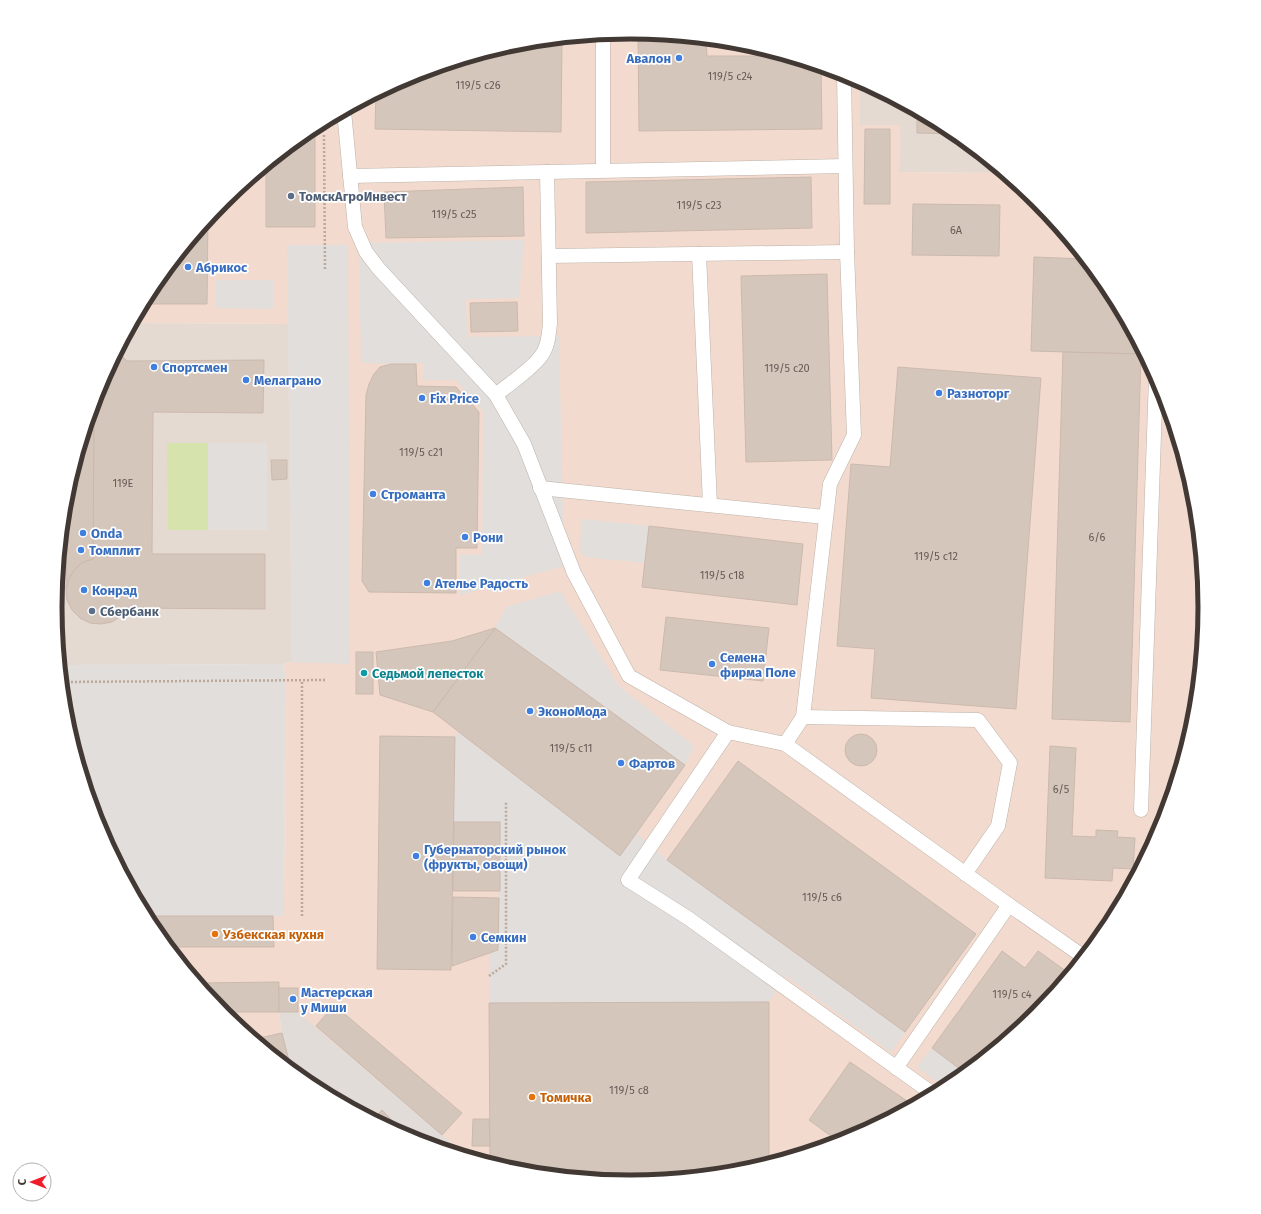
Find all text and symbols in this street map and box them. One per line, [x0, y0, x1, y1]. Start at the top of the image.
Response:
place label: Авалон [625, 51, 671, 66]
marker: Авалон [674, 53, 684, 63]
house number: 119/5 с24 [708, 70, 753, 83]
house number: 119/5 с26 [455, 79, 501, 92]
place label: ТомскАгроИнвест [299, 189, 407, 204]
marker: ТомскАгроИнвест [286, 191, 296, 201]
house number: 119/5 с23 [677, 199, 721, 212]
house number: 119/5 с25 [432, 208, 477, 221]
house number: 6А [950, 224, 963, 237]
place label: Абрикос [195, 260, 248, 275]
marker: Абрикос [183, 262, 193, 272]
place label: Спортсмен [162, 360, 228, 375]
marker: Спортсмен [149, 362, 159, 372]
house number: 119/5 с20 [764, 362, 810, 375]
place label: Мелаграно [254, 373, 322, 388]
marker: Мелаграно [241, 375, 251, 385]
place label: Разноторг [947, 386, 1010, 401]
marker: Разноторг [934, 388, 944, 398]
place label: Fix Price [430, 391, 479, 406]
marker: Fix Price [417, 393, 427, 403]
house number: 119/5 с21 [399, 446, 443, 459]
house number: 119Е [112, 477, 134, 490]
place label: Строманта [381, 487, 446, 502]
marker: Строманта [368, 489, 378, 499]
place label: Onda [91, 526, 122, 541]
marker: Onda [78, 528, 88, 538]
place label: Рони [473, 530, 503, 545]
house number: 6/6 [1089, 531, 1106, 544]
marker: Рони [460, 532, 470, 542]
place label: Томплит [89, 543, 141, 558]
marker: Томплит [76, 545, 86, 555]
house number: 119/5 с12 [914, 550, 958, 563]
house number: 119/5 с18 [700, 569, 744, 582]
place label: Ателье Радость [434, 576, 528, 591]
marker: Ателье Радость [422, 578, 432, 588]
place label: Конрад [92, 583, 138, 598]
marker: Конрад [79, 585, 89, 595]
place label: Сбербанк [100, 604, 160, 619]
marker: Сбербанк [87, 606, 97, 616]
place label: Семена фирма Поле [720, 650, 796, 680]
marker: Семена фирма Поле [707, 659, 717, 669]
place label: Седьмой лепесток [372, 666, 484, 681]
marker: Седьмой лепесток [359, 668, 369, 678]
place label: ЭконоМода [538, 704, 607, 719]
marker: ЭконоМода [525, 706, 535, 716]
house number: 119/5 с11 [549, 742, 593, 755]
place label: Фартов [629, 756, 675, 771]
marker: Фартов [616, 758, 626, 768]
house number: 6/5 [1053, 783, 1070, 796]
place label: Губернаторский рынок (фрукты, овощи) [424, 842, 567, 872]
marker: Губернаторский рынок (фрукты, овощи) [411, 851, 421, 861]
house number: 119/5 с6 [802, 891, 842, 904]
place label: Узбекская кухня [222, 927, 324, 942]
marker: Узбекская кухня [210, 929, 220, 939]
place label: Семкин [481, 930, 527, 945]
marker: Семкин [468, 932, 478, 942]
place label: Мастерская у Миши [300, 985, 373, 1015]
house number: 119/5 с4 [992, 988, 1032, 1001]
marker: Мастерская у Миши [288, 994, 298, 1004]
house number: 119/5 с8 [609, 1084, 649, 1097]
place label: Томичка [540, 1090, 592, 1105]
marker: Томичка [527, 1092, 537, 1102]
north arrow [12, 1162, 52, 1202]
text: С [16, 1178, 29, 1185]

